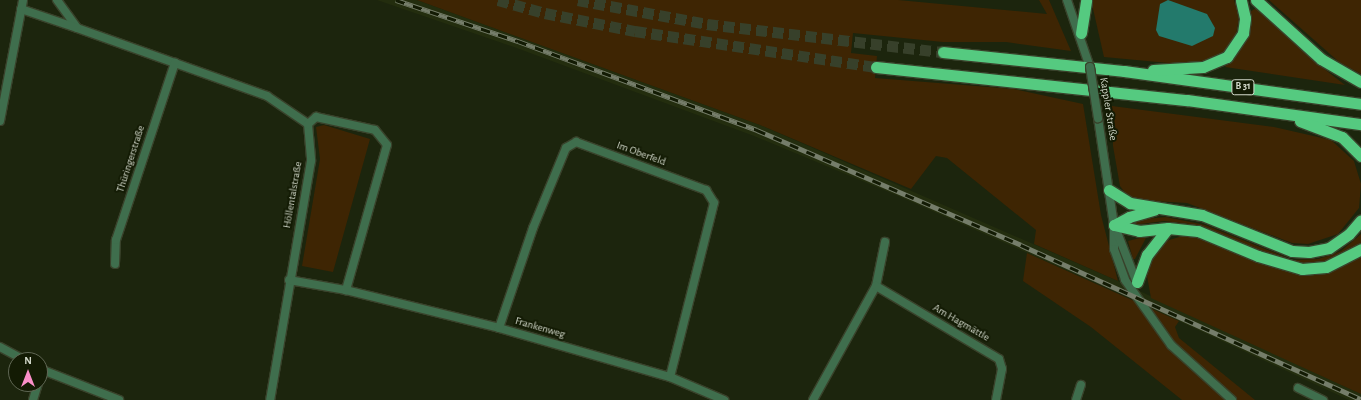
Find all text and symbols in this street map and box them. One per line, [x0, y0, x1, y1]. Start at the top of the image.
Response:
street label: Kappler Straße [1096, 76, 1120, 142]
road number: B 31 [1231, 79, 1255, 95]
street label: Thüringerstraße [114, 124, 148, 194]
street label: Im Oberfeld [615, 139, 667, 169]
street label: Höllentalstraße [281, 161, 305, 229]
street label: Am Hagmättle [930, 301, 992, 345]
street label: Frankenweg [513, 315, 567, 341]
north arrow [8, 352, 48, 392]
text: N [24, 355, 32, 366]

